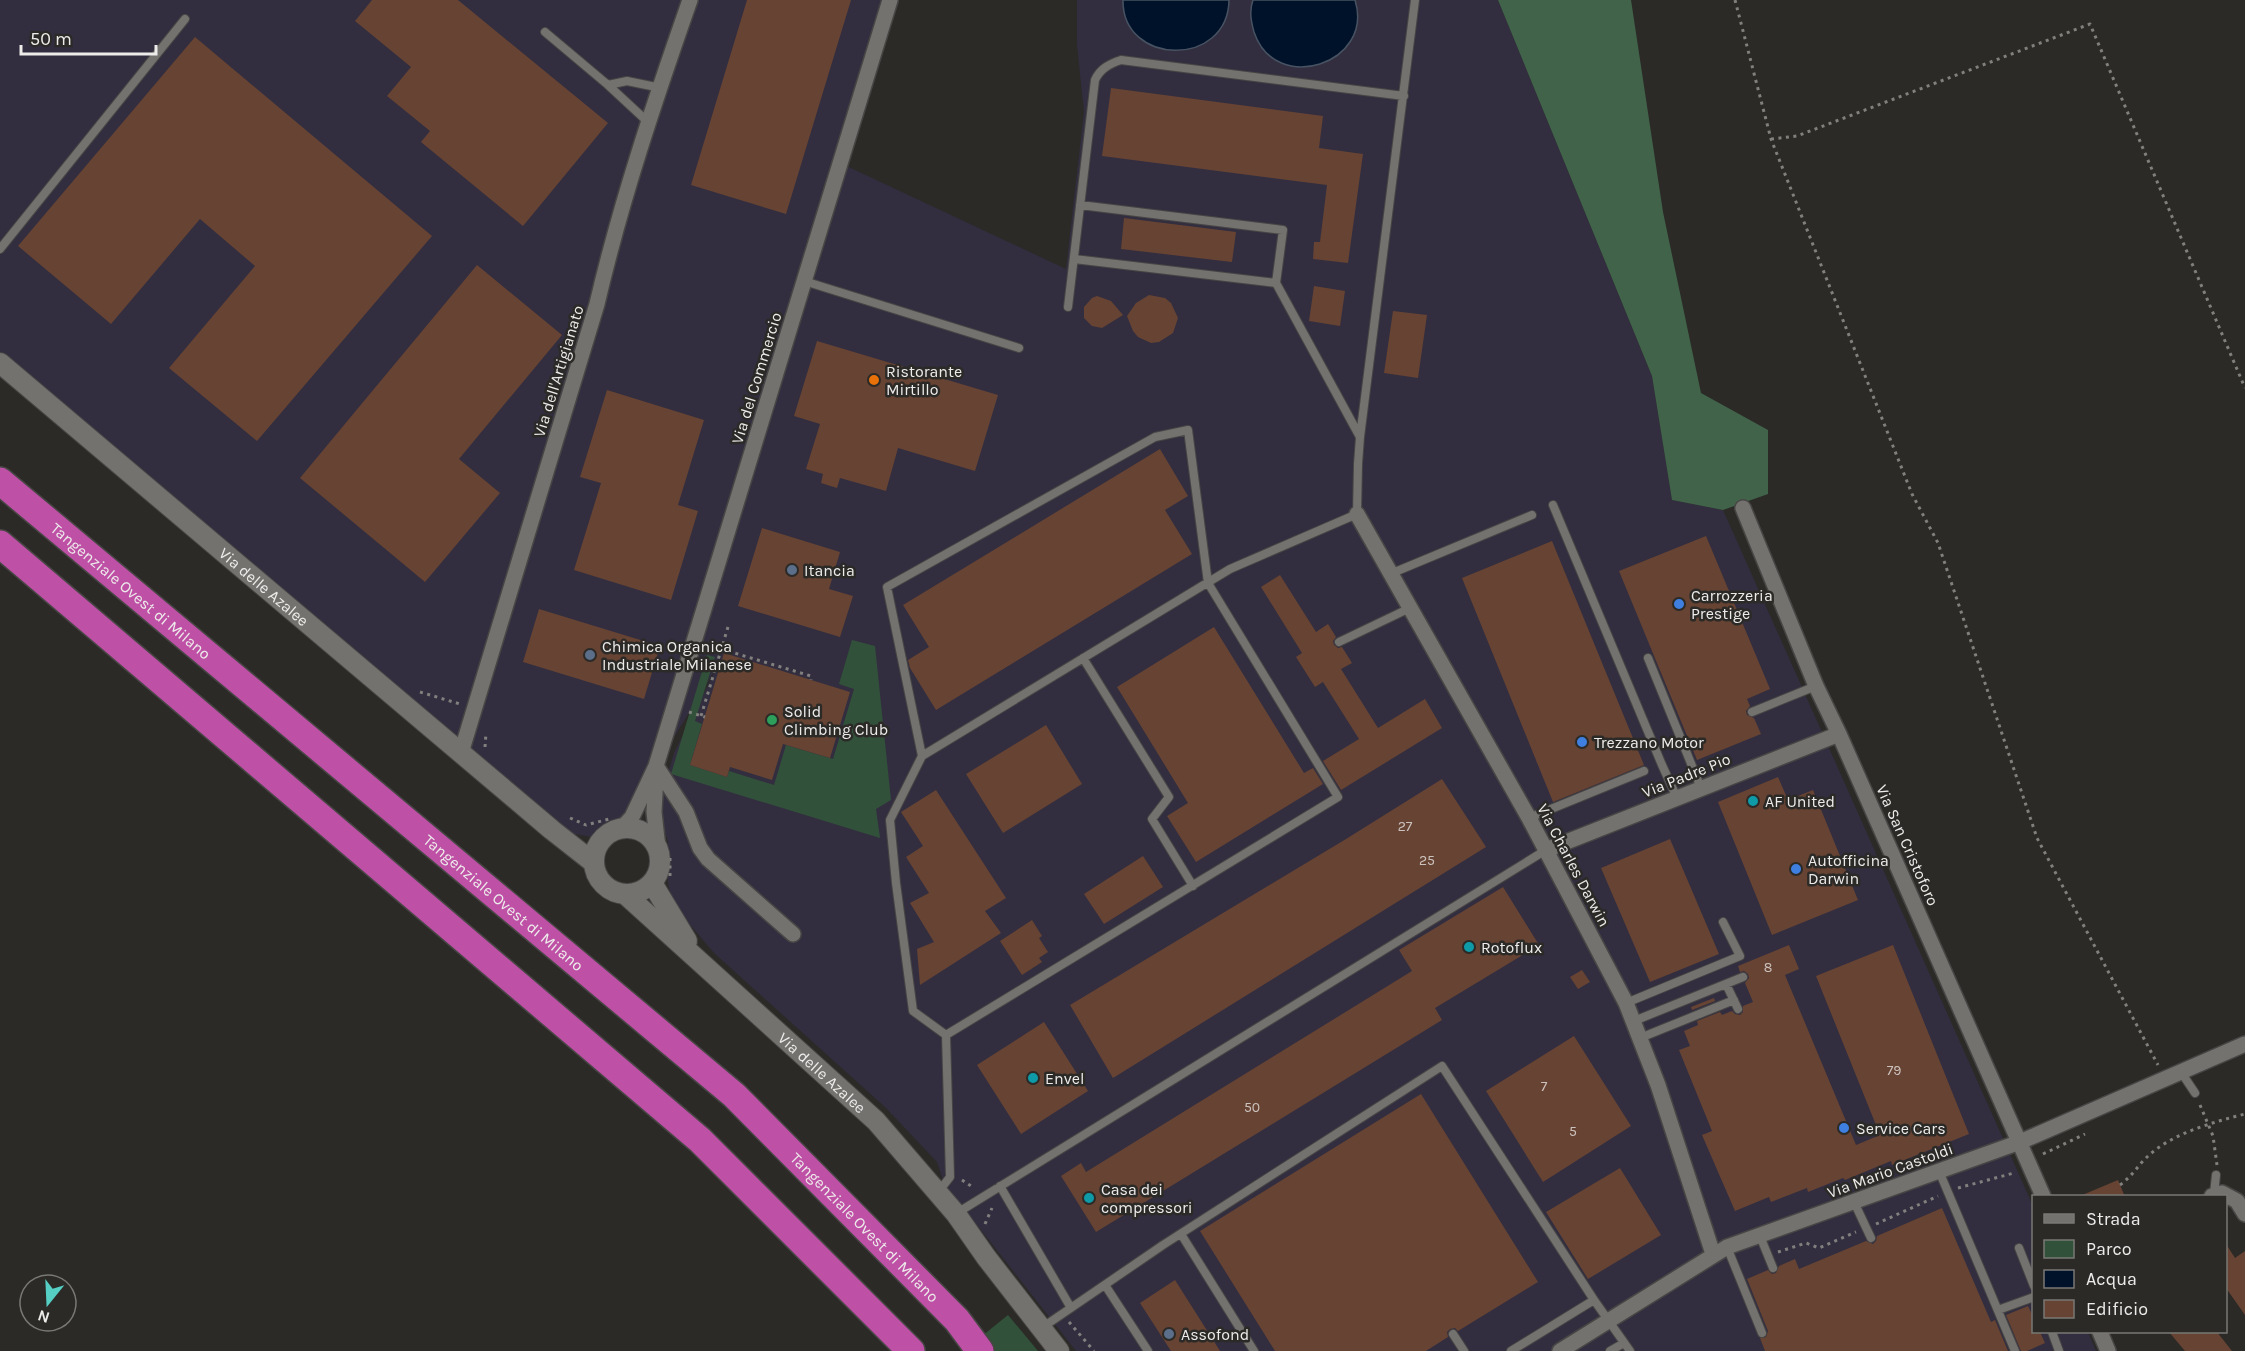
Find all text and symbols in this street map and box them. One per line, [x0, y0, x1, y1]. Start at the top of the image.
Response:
scale bar [21, 18, 156, 56]
text: 50 m [30, 28, 72, 50]
street label: Via dell'Artigianato [529, 303, 588, 439]
street label: Via del Commercio [727, 310, 786, 446]
place label: Ristorante Mirtillo [886, 362, 962, 399]
marker: Ristorante Mirtillo [867, 373, 881, 387]
street label: Tangenziale Ovest di Milano [47, 519, 215, 663]
street label: Via delle Azalee [215, 544, 313, 630]
place label: Itancia [804, 561, 855, 580]
marker: Itancia [785, 563, 799, 577]
place label: Carrozzeria Prestige [1691, 586, 1773, 623]
marker: Carrozzeria Prestige [1672, 597, 1686, 611]
place label: Chimica Organica Industriale Milanese [602, 637, 752, 674]
marker: Chimica Organica Industriale Milanese [583, 648, 597, 662]
place label: Solid Climbing Club [784, 702, 888, 739]
marker: Solid Climbing Club [765, 713, 779, 727]
place label: Trezzano Motor [1594, 733, 1704, 752]
marker: Trezzano Motor [1575, 735, 1589, 749]
street label: Via Padre Pio [1639, 749, 1733, 802]
street label: Via San Cristoforo [1872, 782, 1943, 909]
place label: AF United [1765, 792, 1835, 811]
marker: AF United [1746, 794, 1760, 808]
street label: Via Charles Darwin [1533, 801, 1614, 930]
house number: 27 [1398, 818, 1413, 835]
street label: Tangenziale Ovest di Milano [420, 831, 587, 975]
place label: Autofficina Darwin [1808, 851, 1889, 888]
house number: 25 [1419, 852, 1435, 869]
marker: Autofficina Darwin [1789, 862, 1803, 876]
place label: Rotoflux [1481, 938, 1542, 957]
marker: Rotoflux [1462, 940, 1476, 954]
house number: 8 [1764, 959, 1772, 976]
street label: Via delle Azalee [774, 1028, 870, 1117]
house number: 79 [1887, 1062, 1901, 1079]
place label: Envel [1045, 1069, 1084, 1088]
marker: Envel [1026, 1071, 1040, 1085]
house number: 7 [1541, 1078, 1548, 1095]
house number: 50 [1244, 1099, 1260, 1116]
place label: Service Cars [1856, 1119, 1946, 1138]
marker: Service Cars [1837, 1121, 1851, 1135]
house number: 5 [1569, 1123, 1577, 1140]
street label: Via Mario Castoldi [1825, 1139, 1956, 1202]
street label: Tangenziale Ovest di Milano [787, 1149, 943, 1306]
place label: Casa dei compressori [1101, 1180, 1192, 1217]
marker: Casa dei compressori [1082, 1191, 1096, 1205]
legend [2032, 1195, 2227, 1333]
text: Strada [2086, 1208, 2141, 1230]
text: Parco [2086, 1238, 2132, 1260]
text: Acqua [2086, 1268, 2137, 1290]
north arrow [18, 1273, 78, 1333]
text: Edificio [2086, 1298, 2148, 1320]
text: N [35, 1306, 52, 1328]
place label: Assofond [1181, 1325, 1249, 1344]
marker: Assofond [1162, 1327, 1176, 1341]

